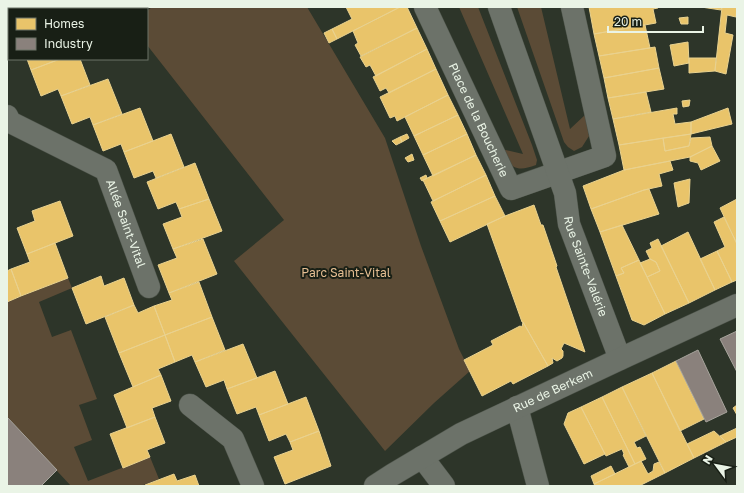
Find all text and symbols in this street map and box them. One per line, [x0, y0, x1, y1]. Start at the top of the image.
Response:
legend [8, 8, 148, 60]
scale bar [608, 8, 703, 34]
text: 20 m [614, 14, 642, 29]
text: Homes [44, 16, 84, 31]
text: Industry [44, 36, 93, 51]
street label: Place de la Boucherie [446, 60, 512, 179]
street label: Allée Saint-Vital [103, 177, 149, 270]
street label: Rue Sainte-Valérie [561, 215, 611, 319]
park label: Parc Saint-Vital [301, 265, 391, 280]
street label: Rue de Berkem [510, 365, 595, 415]
north arrow [696, 445, 736, 485]
text: N [699, 452, 715, 466]

